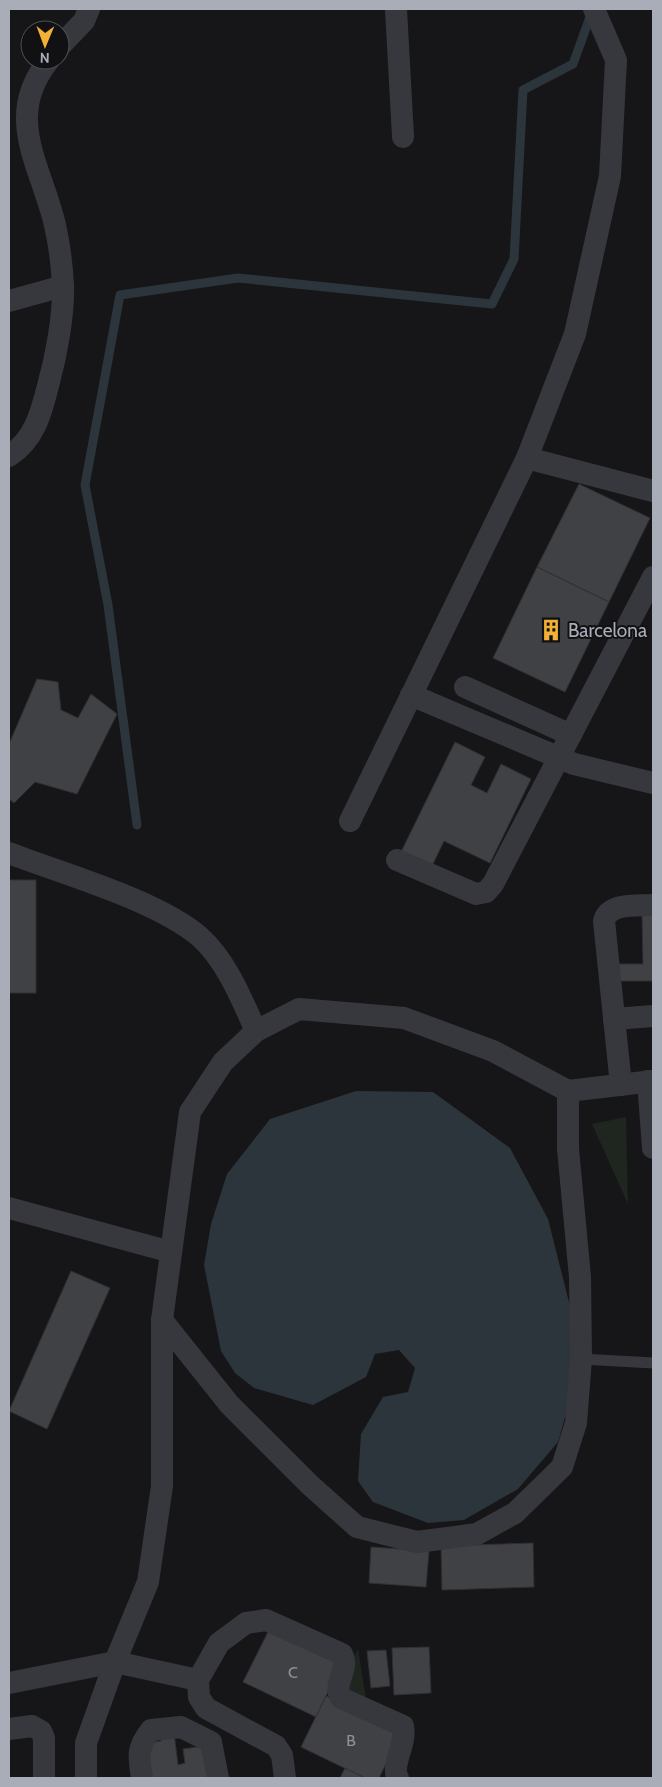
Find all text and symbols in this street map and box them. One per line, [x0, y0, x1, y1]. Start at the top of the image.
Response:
north arrow [20, 20, 70, 70]
text: N [40, 49, 50, 67]
building icon: Barcelona [538, 617, 564, 643]
place label: Barcelona [568, 619, 647, 642]
house number: C [288, 1663, 298, 1682]
house number: B [346, 1731, 356, 1750]

